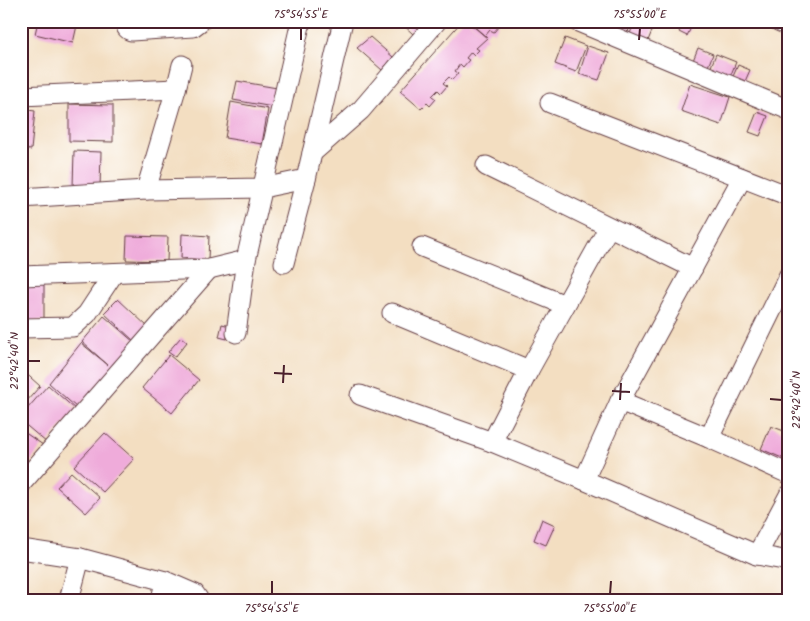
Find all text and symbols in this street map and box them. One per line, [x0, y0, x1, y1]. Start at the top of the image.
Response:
text: 75°54'55"E [274, 5, 329, 24]
text: 75°55'00"E [613, 5, 668, 24]
text: 22°42'40"N [5, 332, 24, 390]
text: 22°42'40"N [787, 371, 806, 429]
text: 75°54'55"E [245, 599, 300, 618]
text: 75°55'00"E [583, 599, 638, 618]

